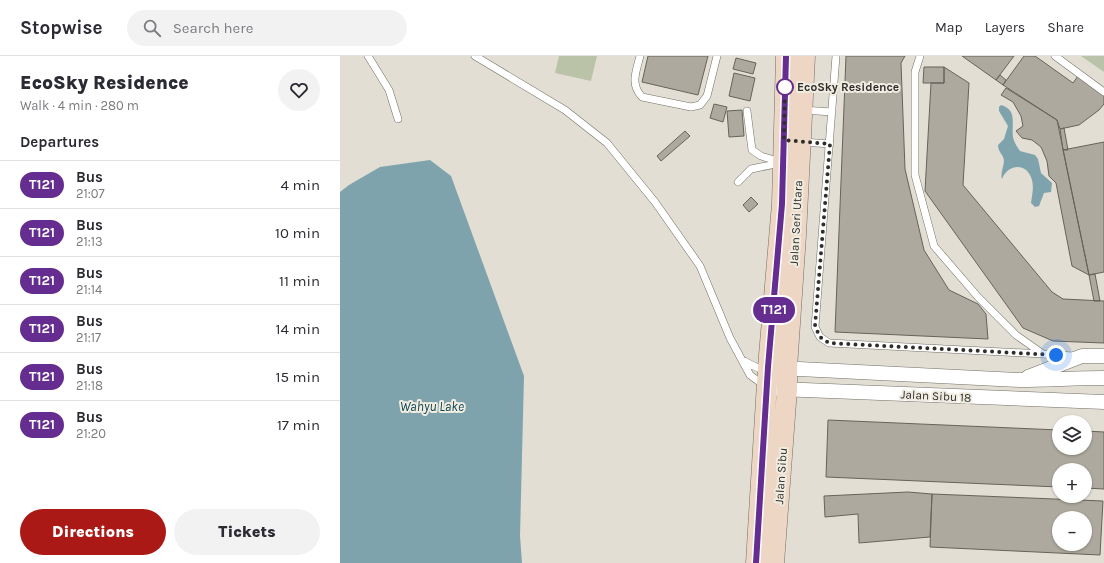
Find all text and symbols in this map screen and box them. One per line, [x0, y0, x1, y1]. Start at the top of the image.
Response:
search box [127, 10, 407, 46]
text: Stopwise [20, 17, 103, 39]
icon: search [141, 17, 163, 39]
text: Search here [173, 19, 253, 37]
text: Map [935, 19, 963, 36]
text: Layers [985, 19, 1025, 36]
text: Share [1047, 19, 1084, 36]
button: heart [278, 69, 320, 111]
text: EcoSky Residence [20, 72, 189, 94]
marker: EcoSky Residence [776, 78, 794, 96]
place label: EcoSky Residence [797, 80, 899, 94]
text: Walk · 4 min · 280 m [20, 98, 139, 113]
text: Departures [20, 133, 99, 151]
text: Bus [76, 168, 103, 186]
text: T121 [29, 176, 55, 193]
text: 4 min [281, 176, 320, 194]
street label: Jalan Seri Utara [787, 180, 805, 266]
text: 21:07 [76, 186, 105, 201]
text: Bus [76, 216, 103, 234]
text: T121 [29, 224, 55, 241]
text: 10 min [275, 224, 320, 242]
text: 21:13 [76, 234, 103, 249]
text: Bus [76, 264, 103, 282]
text: T121 [29, 272, 55, 289]
text: 11 min [279, 272, 320, 290]
text: 21:14 [76, 282, 102, 297]
line badge: T121 [746, 297, 802, 323]
text: T121 [761, 301, 787, 318]
text: Bus [76, 312, 103, 330]
text: T121 [29, 320, 55, 337]
text: 14 min [276, 320, 320, 338]
text: 21:17 [76, 330, 101, 345]
your location [1046, 345, 1066, 365]
text: Bus [76, 360, 103, 378]
text: T121 [29, 368, 55, 385]
text: 15 min [275, 368, 320, 386]
text: 21:18 [76, 378, 103, 393]
street label: Jalan Sibu 18 [900, 387, 972, 405]
water label: Wahyu Lake [400, 399, 464, 414]
text: Bus [76, 408, 103, 426]
map controls [1052, 415, 1092, 551]
button: layers [1052, 415, 1092, 455]
text: T121 [29, 416, 55, 433]
text: 17 min [277, 416, 320, 434]
text: 21:20 [76, 426, 106, 441]
street label: Jalan Sibu [772, 447, 790, 505]
button: + [1052, 463, 1092, 503]
button: Directions [20, 509, 166, 555]
button: Tickets [174, 509, 320, 555]
button: − [1052, 511, 1092, 551]

